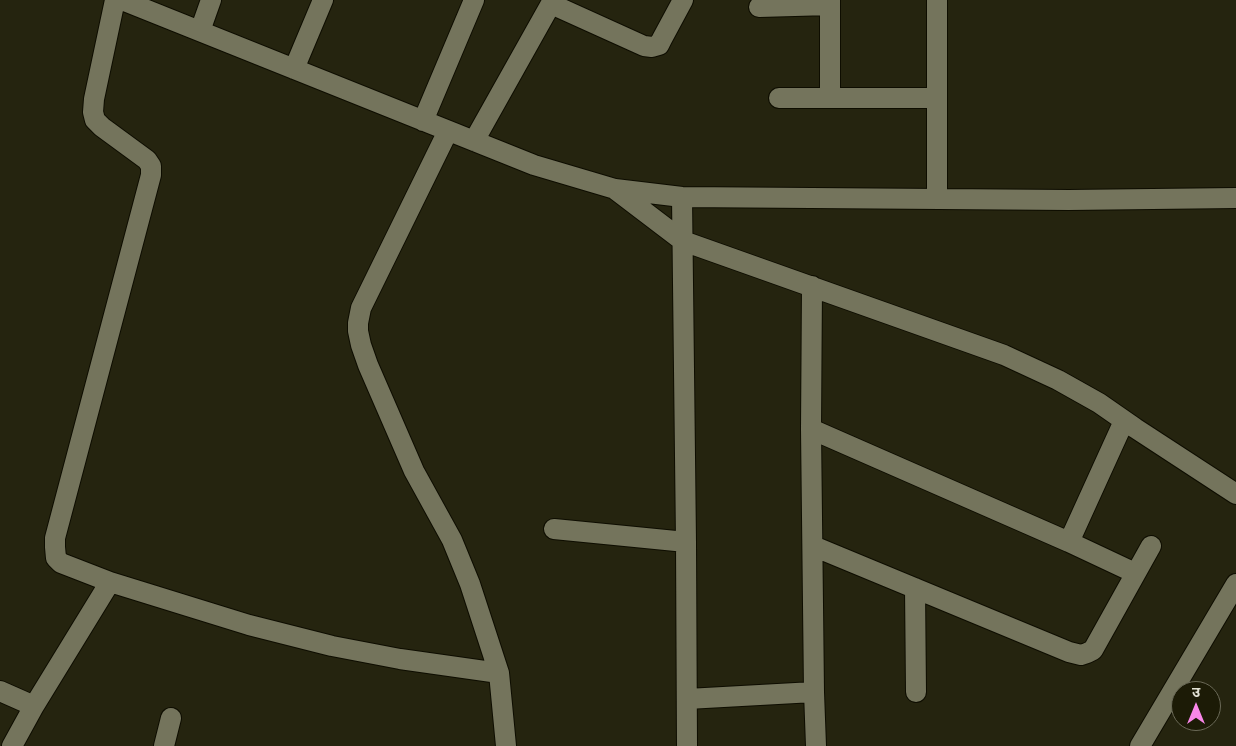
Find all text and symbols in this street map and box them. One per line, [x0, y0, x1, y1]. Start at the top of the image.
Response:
north arrow [1171, 681, 1221, 731]
text: उ [1192, 683, 1200, 700]

